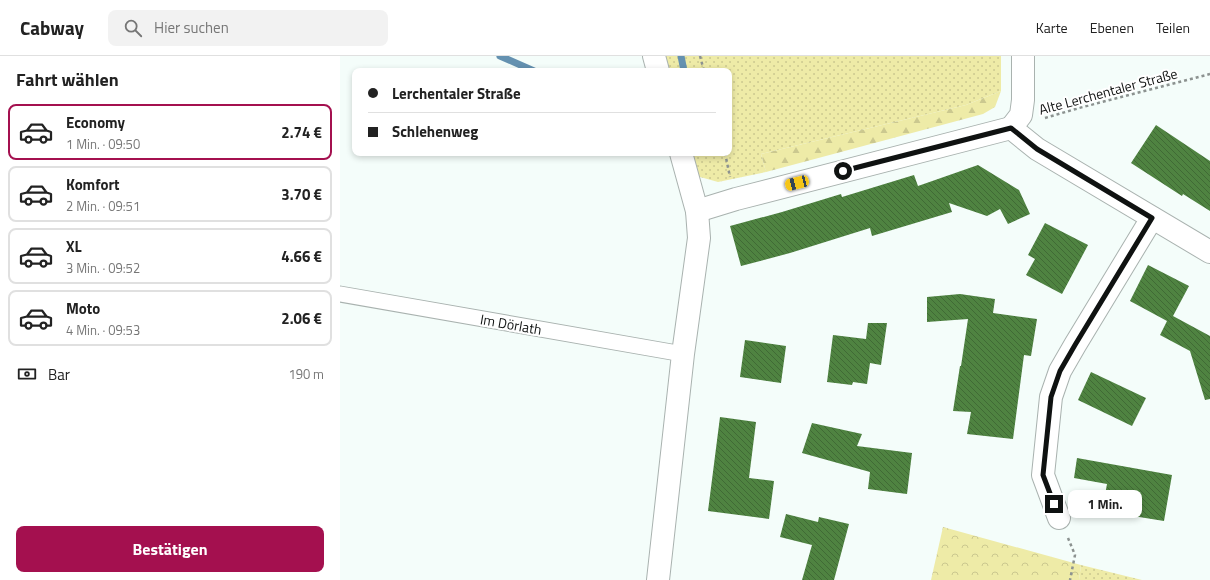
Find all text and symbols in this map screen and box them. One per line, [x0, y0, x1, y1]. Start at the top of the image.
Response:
search box [108, 10, 388, 46]
text: Cabway [20, 13, 84, 42]
text: Hier suchen [154, 16, 229, 39]
icon: search [122, 17, 144, 39]
text: Karte [1036, 17, 1068, 38]
text: Ebenen [1090, 17, 1134, 38]
text: Teilen [1156, 17, 1190, 38]
street label: Alte Lerchentaler Straße [1036, 62, 1180, 120]
text: Fahrt wählen [16, 66, 119, 93]
text: Lerchentaler Straße [392, 82, 521, 105]
text: Economy [66, 111, 125, 134]
icon: car [18, 114, 54, 150]
text: Schlehenweg [392, 120, 478, 143]
text: 2.74 € [281, 121, 322, 144]
text: 1 Min. · 09:50 [66, 134, 140, 154]
route start [834, 162, 852, 180]
text: Komfort [66, 173, 120, 196]
car [784, 174, 810, 192]
icon: car [18, 176, 54, 212]
text: 3.70 € [281, 183, 322, 206]
text: 2 Min. · 09:51 [66, 196, 140, 216]
text: XL [66, 235, 82, 258]
icon: car [18, 238, 54, 274]
text: 4.66 € [281, 245, 322, 268]
text: 3 Min. · 09:52 [66, 258, 140, 278]
text: Moto [66, 297, 100, 320]
icon: car [18, 300, 54, 336]
text: 2.06 € [281, 307, 322, 330]
street label: Im Dörlath [479, 308, 543, 340]
text: 4 Min. · 09:53 [66, 320, 140, 340]
icon: cash [16, 363, 38, 385]
text: Bar [48, 363, 70, 386]
text: 190 m [288, 364, 324, 384]
callout: 1 Min. [1068, 490, 1142, 518]
text: 1 Min. [1087, 494, 1123, 514]
route end [1045, 495, 1063, 513]
button: Bestätigen [16, 526, 324, 572]

